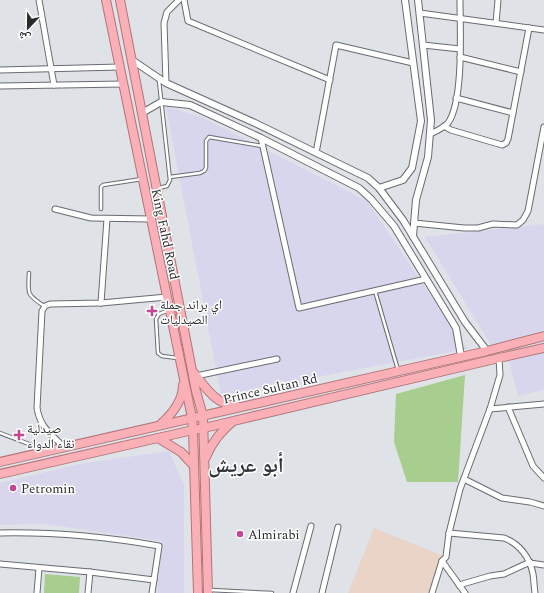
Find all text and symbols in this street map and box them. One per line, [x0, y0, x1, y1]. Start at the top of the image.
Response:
north arrow [8, 8, 48, 48]
text: ش [16, 27, 33, 47]
street label: King Fahd Road [146, 187, 184, 282]
place label: اي براند جملة الصيدليات [160, 295, 222, 330]
marker: اي براند جملة الصيدليات [147, 306, 157, 316]
street label: Prince Sultan Rd [221, 368, 319, 410]
place label: صيدلية نقاء الدواء [27, 419, 75, 454]
marker: صيدلية نقاء الدواء [14, 430, 24, 440]
district label: أبو عريش [208, 450, 284, 482]
place label: Petromin [21, 479, 75, 499]
marker: Petromin [8, 483, 18, 493]
place label: Almirabi [248, 525, 300, 545]
marker: Almirabi [235, 529, 245, 539]

